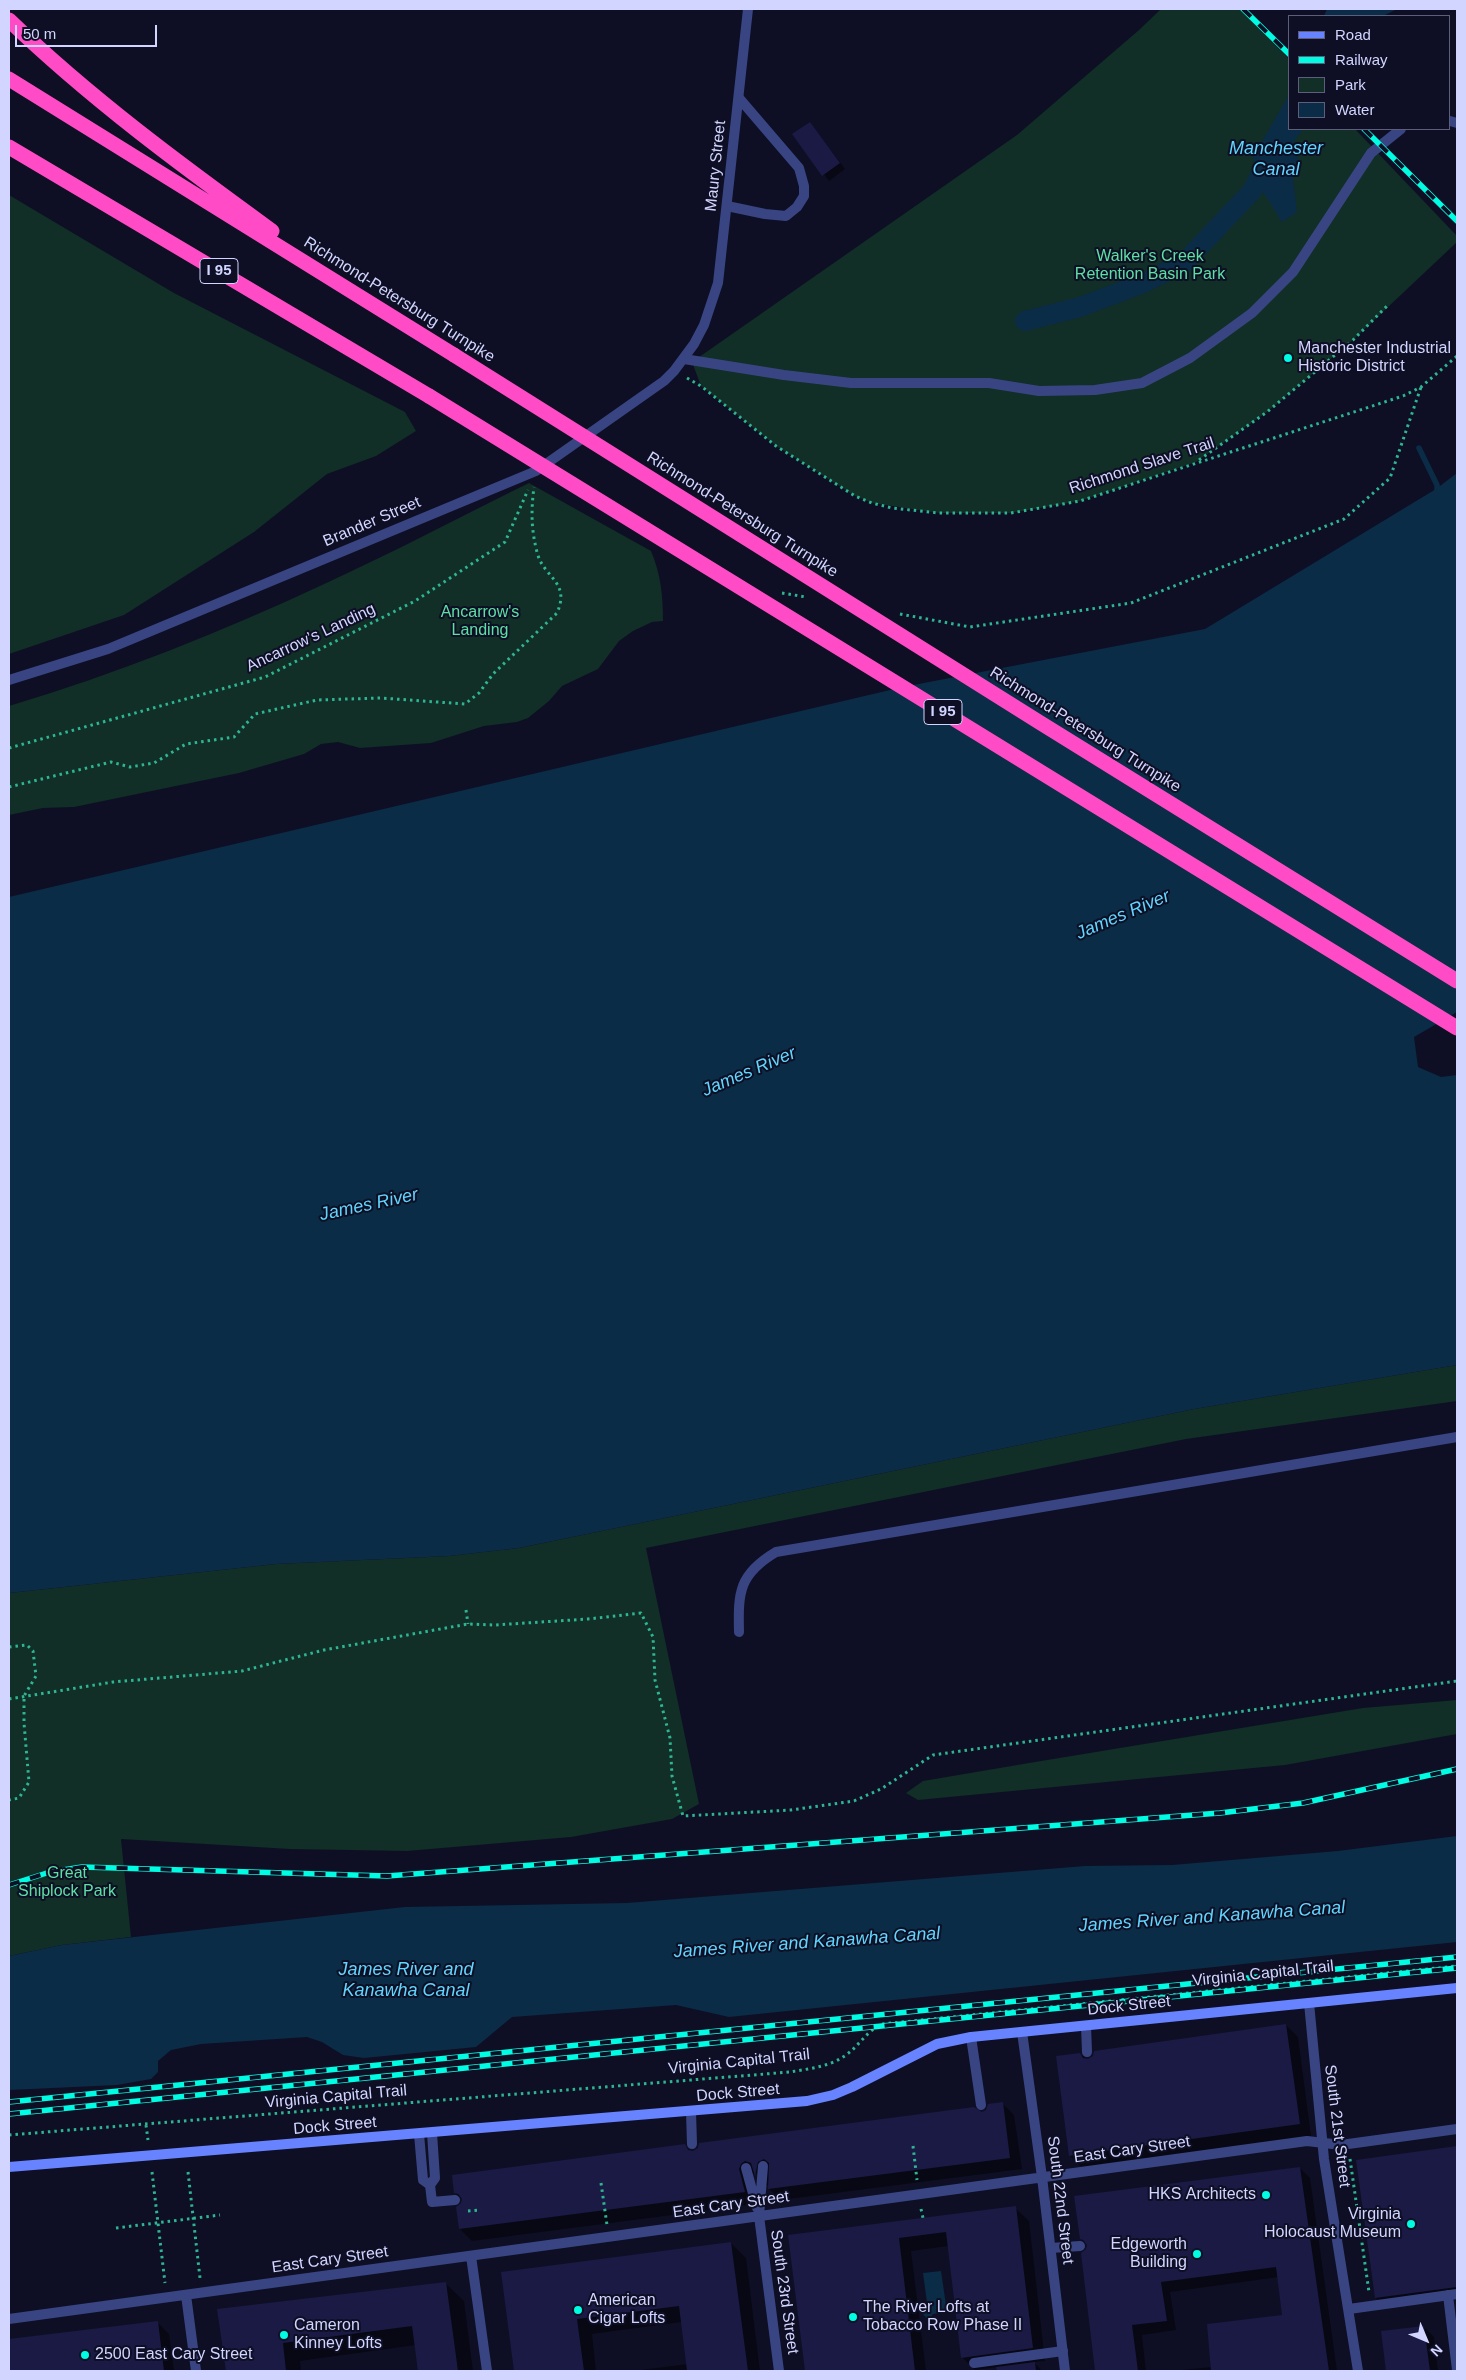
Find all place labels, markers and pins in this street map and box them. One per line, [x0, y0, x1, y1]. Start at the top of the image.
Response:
place label: Manchester Industrial Historic District [1298, 339, 1451, 377]
marker: Manchester Industrial Historic District [1282, 352, 1294, 364]
place label: HKS Architects [1148, 2185, 1256, 2205]
marker: HKS Architects [1260, 2189, 1272, 2201]
place label: Virginia Holocaust Museum [1264, 2205, 1401, 2243]
marker: Virginia Holocaust Museum [1405, 2218, 1417, 2230]
place label: Edgeworth Building [1111, 2235, 1187, 2273]
marker: Edgeworth Building [1191, 2248, 1203, 2260]
place label: American Cigar Lofts [588, 2291, 665, 2329]
place label: The River Lofts at Tobacco Row Phase II [863, 2298, 1022, 2336]
marker: American Cigar Lofts [572, 2304, 584, 2316]
marker: The River Lofts at Tobacco Row Phase II [847, 2311, 859, 2323]
place label: Cameron Kinney Lofts [294, 2316, 382, 2354]
marker: Cameron Kinney Lofts [278, 2329, 290, 2341]
place label: 2500 East Cary Street [95, 2345, 252, 2365]
marker: 2500 East Cary Street [79, 2349, 91, 2361]

